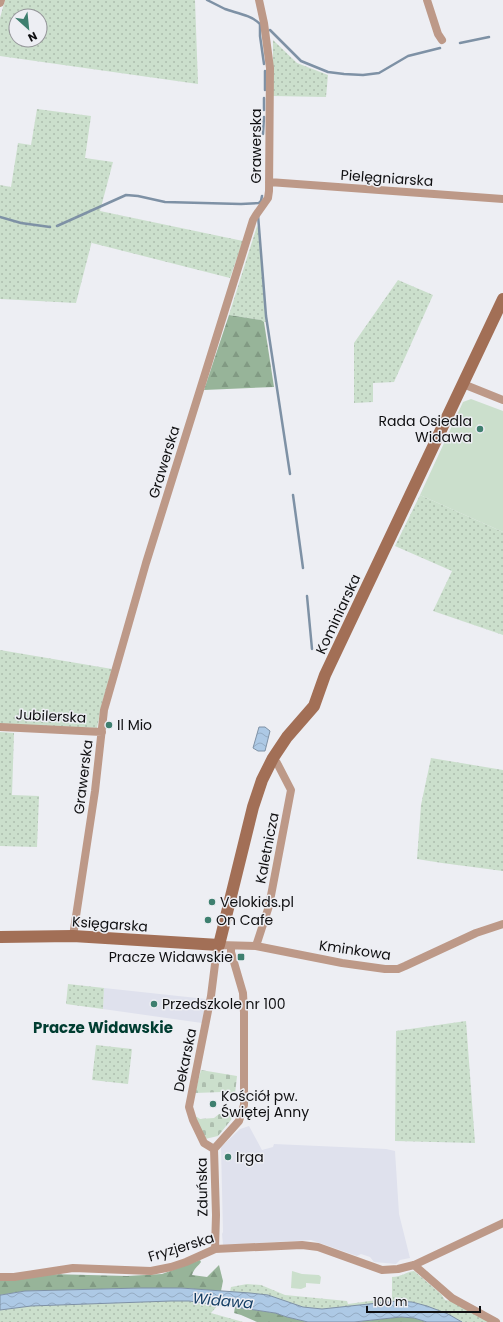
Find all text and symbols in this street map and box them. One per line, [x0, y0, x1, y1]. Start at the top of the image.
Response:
north arrow [8, 8, 48, 48]
text: N [25, 28, 40, 46]
street label: Grawerska [246, 109, 266, 183]
street label: Pielęgniarska [340, 165, 434, 191]
place label: Rada Osiedla Widawa [379, 411, 472, 447]
street label: Grawerska [143, 423, 185, 501]
marker: Rada Osiedla Widawa [475, 424, 485, 434]
street label: Kominiarska [311, 571, 365, 657]
street label: Jubilerska [15, 704, 87, 728]
place label: Il Mio [117, 715, 152, 735]
marker: Il Mio [104, 720, 114, 730]
street label: Grawerska [69, 739, 97, 815]
street label: Kaletnicza [250, 811, 284, 885]
place label: Velokids.pl [220, 892, 294, 912]
marker: Velokids.pl [207, 897, 217, 907]
place label: On Cafe [216, 910, 274, 930]
street label: Księgarska [71, 911, 149, 937]
marker: On Cafe [203, 915, 213, 925]
street label: Kminkowa [318, 935, 392, 965]
place label: Pracze Widawskie [109, 947, 233, 967]
marker: Pracze Widawskie [236, 952, 246, 962]
place label: Przedszkole nr 100 [162, 994, 286, 1014]
marker: Przedszkole nr 100 [149, 999, 159, 1009]
district label: Pracze Widawskie [33, 1017, 173, 1038]
street label: Dekarska [169, 1026, 201, 1094]
place label: Kościół pw. Świętej Anny [221, 1086, 309, 1122]
marker: Kościół pw. Świętej Anny [208, 1099, 218, 1109]
place label: Irga [236, 1147, 264, 1167]
marker: Irga [223, 1152, 233, 1162]
street label: Zduńska [191, 1157, 213, 1217]
street label: Fryzjerska [146, 1228, 216, 1266]
water label: Widawa [192, 1287, 254, 1314]
scale bar [367, 1288, 480, 1314]
text: 100 m [373, 1293, 407, 1310]

